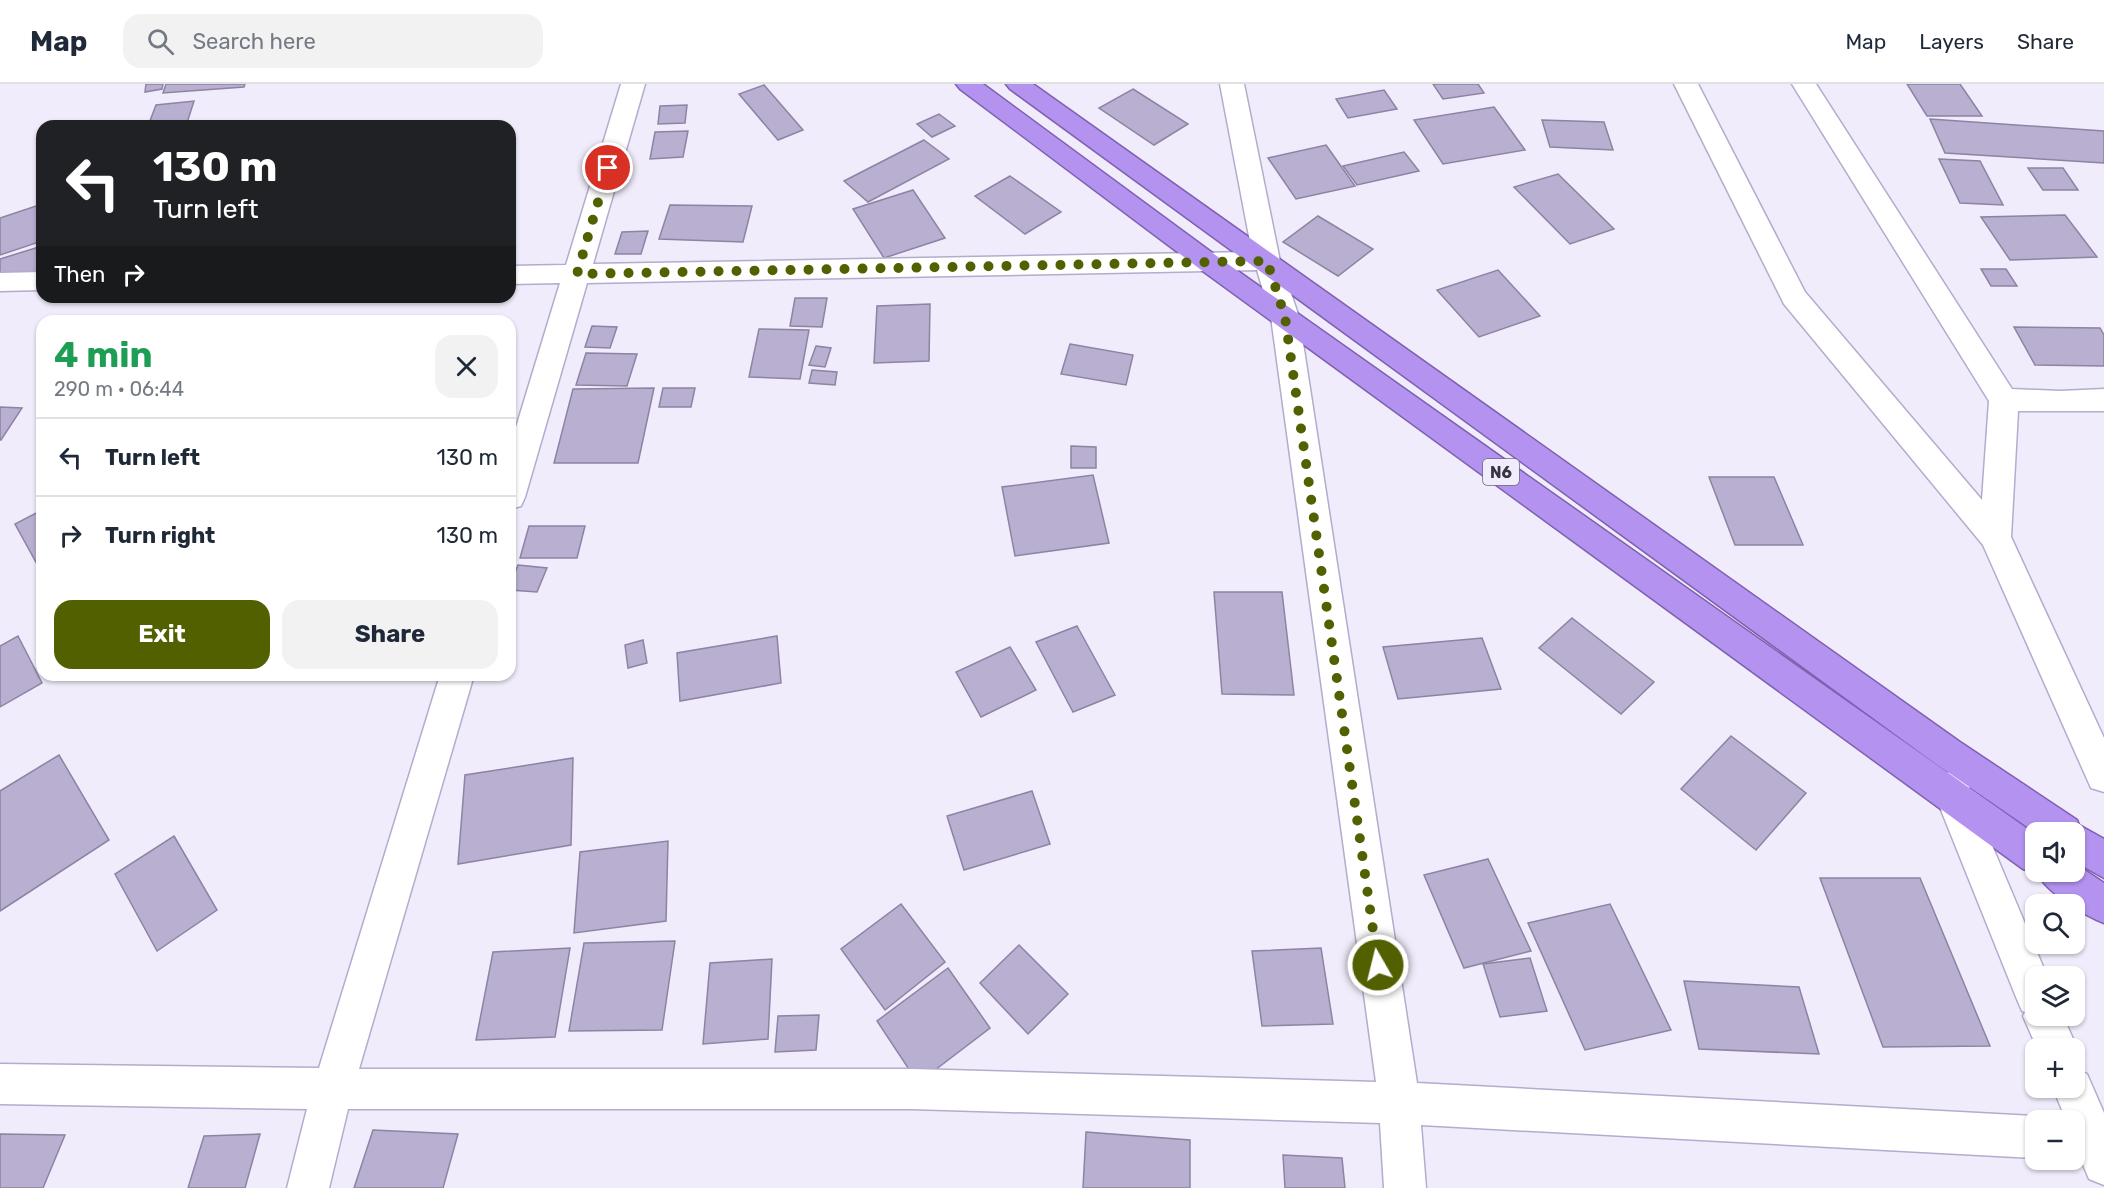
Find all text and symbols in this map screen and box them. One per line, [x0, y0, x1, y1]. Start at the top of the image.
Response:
search box [123, 14, 543, 68]
text: Map [30, 25, 87, 58]
icon: search [144, 25, 177, 58]
text: Search here [192, 28, 316, 55]
text: Map [1845, 29, 1886, 54]
text: Layers [1919, 29, 1984, 54]
text: Share [2017, 29, 2074, 54]
text: 130 m [153, 142, 278, 192]
pin [582, 142, 633, 193]
icon: left [54, 144, 132, 222]
icon: arrive [591, 151, 624, 184]
text: Turn left [153, 193, 258, 225]
icon: right [117, 258, 150, 291]
text: Then [54, 261, 105, 288]
text: 4 min [54, 333, 153, 376]
button: close [435, 335, 498, 398]
text: 290 m · 06:44 [54, 377, 184, 401]
icon: left [54, 441, 87, 474]
text: Turn left [105, 444, 200, 471]
text: 130 m [436, 444, 498, 471]
road number: N6 [1483, 459, 1519, 485]
icon: right [54, 519, 87, 552]
text: Turn right [105, 522, 215, 549]
text: 130 m [436, 522, 498, 549]
button: Exit [54, 600, 270, 669]
button: Share [282, 600, 498, 669]
map controls [2025, 822, 2085, 1170]
button: sound [2025, 822, 2085, 882]
button: search [2025, 894, 2085, 954]
position arrow [1346, 933, 1410, 997]
button: layers [2025, 966, 2085, 1026]
button: + [2025, 1038, 2085, 1098]
button: − [2025, 1110, 2085, 1170]

